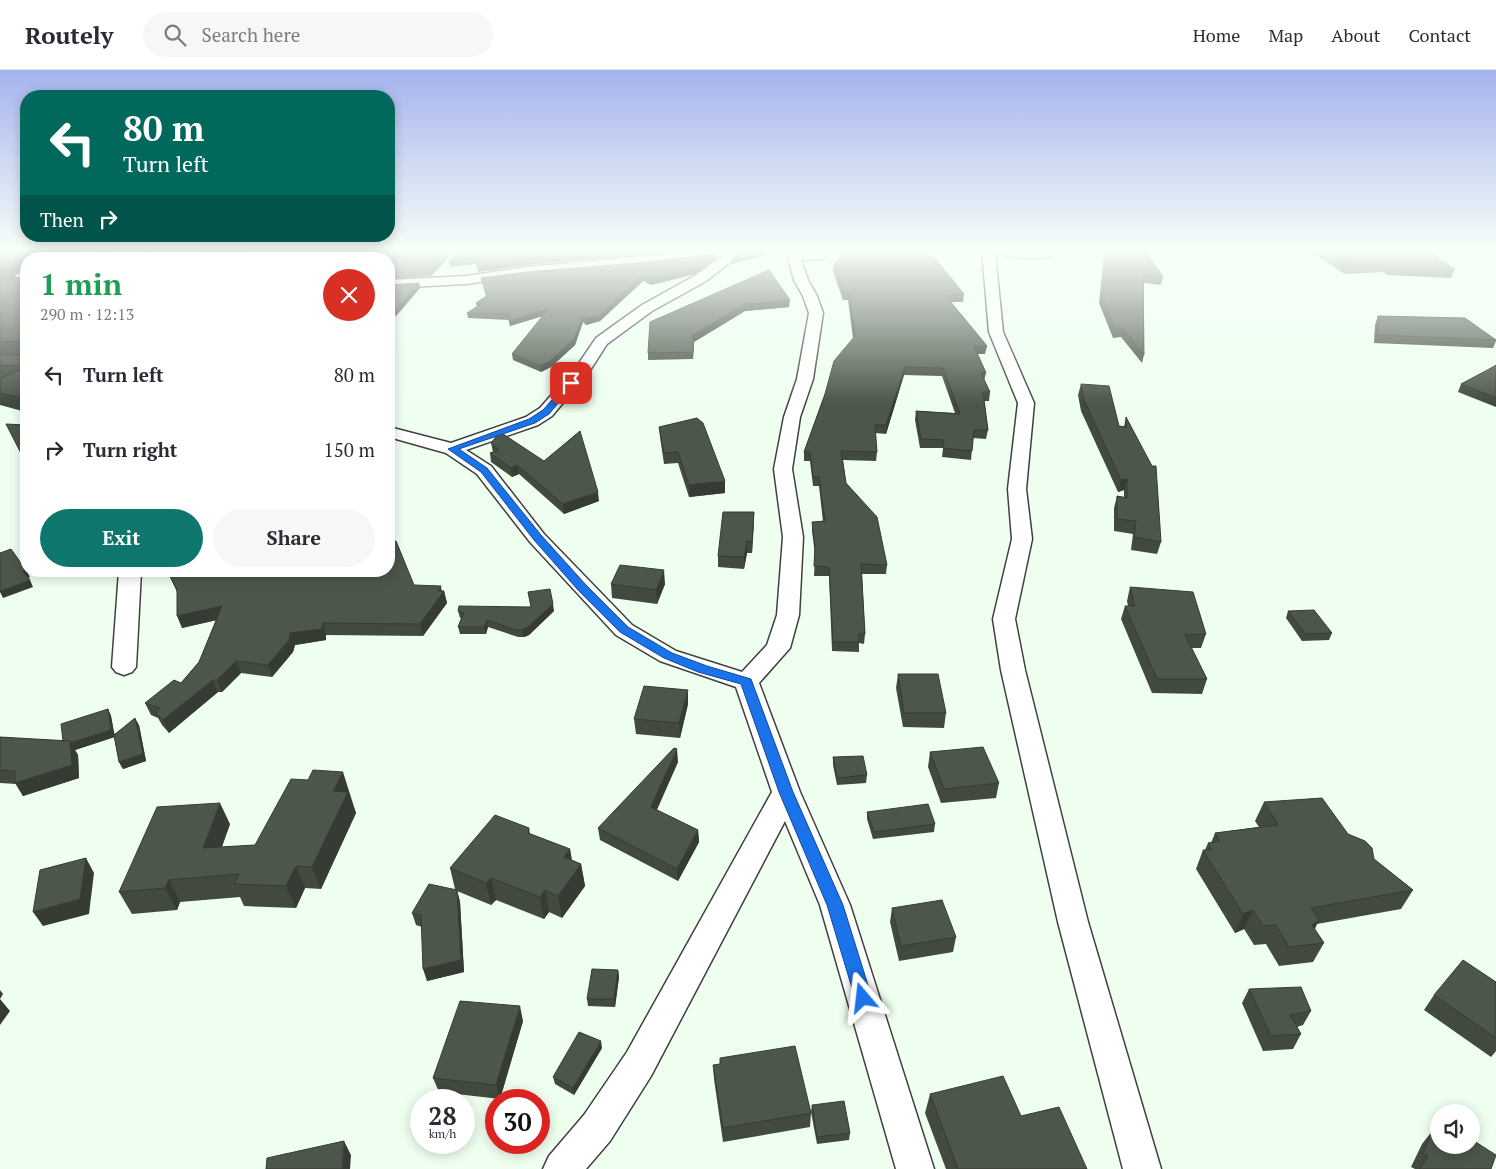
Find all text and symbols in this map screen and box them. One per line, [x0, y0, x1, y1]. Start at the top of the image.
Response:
search box [143, 12, 493, 57]
text: Routely [25, 19, 113, 51]
icon: search [161, 21, 189, 49]
text: Search here [201, 22, 300, 47]
text: Home [1193, 23, 1240, 47]
text: Map [1268, 23, 1303, 47]
text: About [1331, 23, 1380, 47]
text: Contact [1408, 23, 1471, 47]
text: 80 m [123, 105, 204, 151]
icon: left [40, 110, 105, 175]
text: Turn left [123, 149, 209, 178]
icon: right [94, 205, 122, 233]
text: Then [40, 207, 84, 232]
text: 1 min [40, 264, 122, 304]
button: close [323, 269, 375, 321]
text: 290 m · 12:13 [40, 303, 134, 325]
icon: left [40, 361, 68, 389]
text: Turn left [83, 362, 164, 387]
text: 80 m [334, 362, 375, 387]
pin [550, 362, 592, 404]
icon: arrive [557, 369, 585, 397]
icon: right [40, 436, 68, 464]
text: Turn right [83, 437, 177, 462]
text: 150 m [324, 437, 375, 462]
button: Exit [40, 509, 203, 567]
button: Share [213, 509, 375, 567]
position arrow [836, 971, 888, 1023]
speed limit sign: 30 [485, 1089, 550, 1154]
text: 28 [428, 1099, 457, 1132]
map controls [1430, 1104, 1480, 1154]
button: sound [1430, 1104, 1480, 1154]
text: km/h [429, 1126, 456, 1141]

